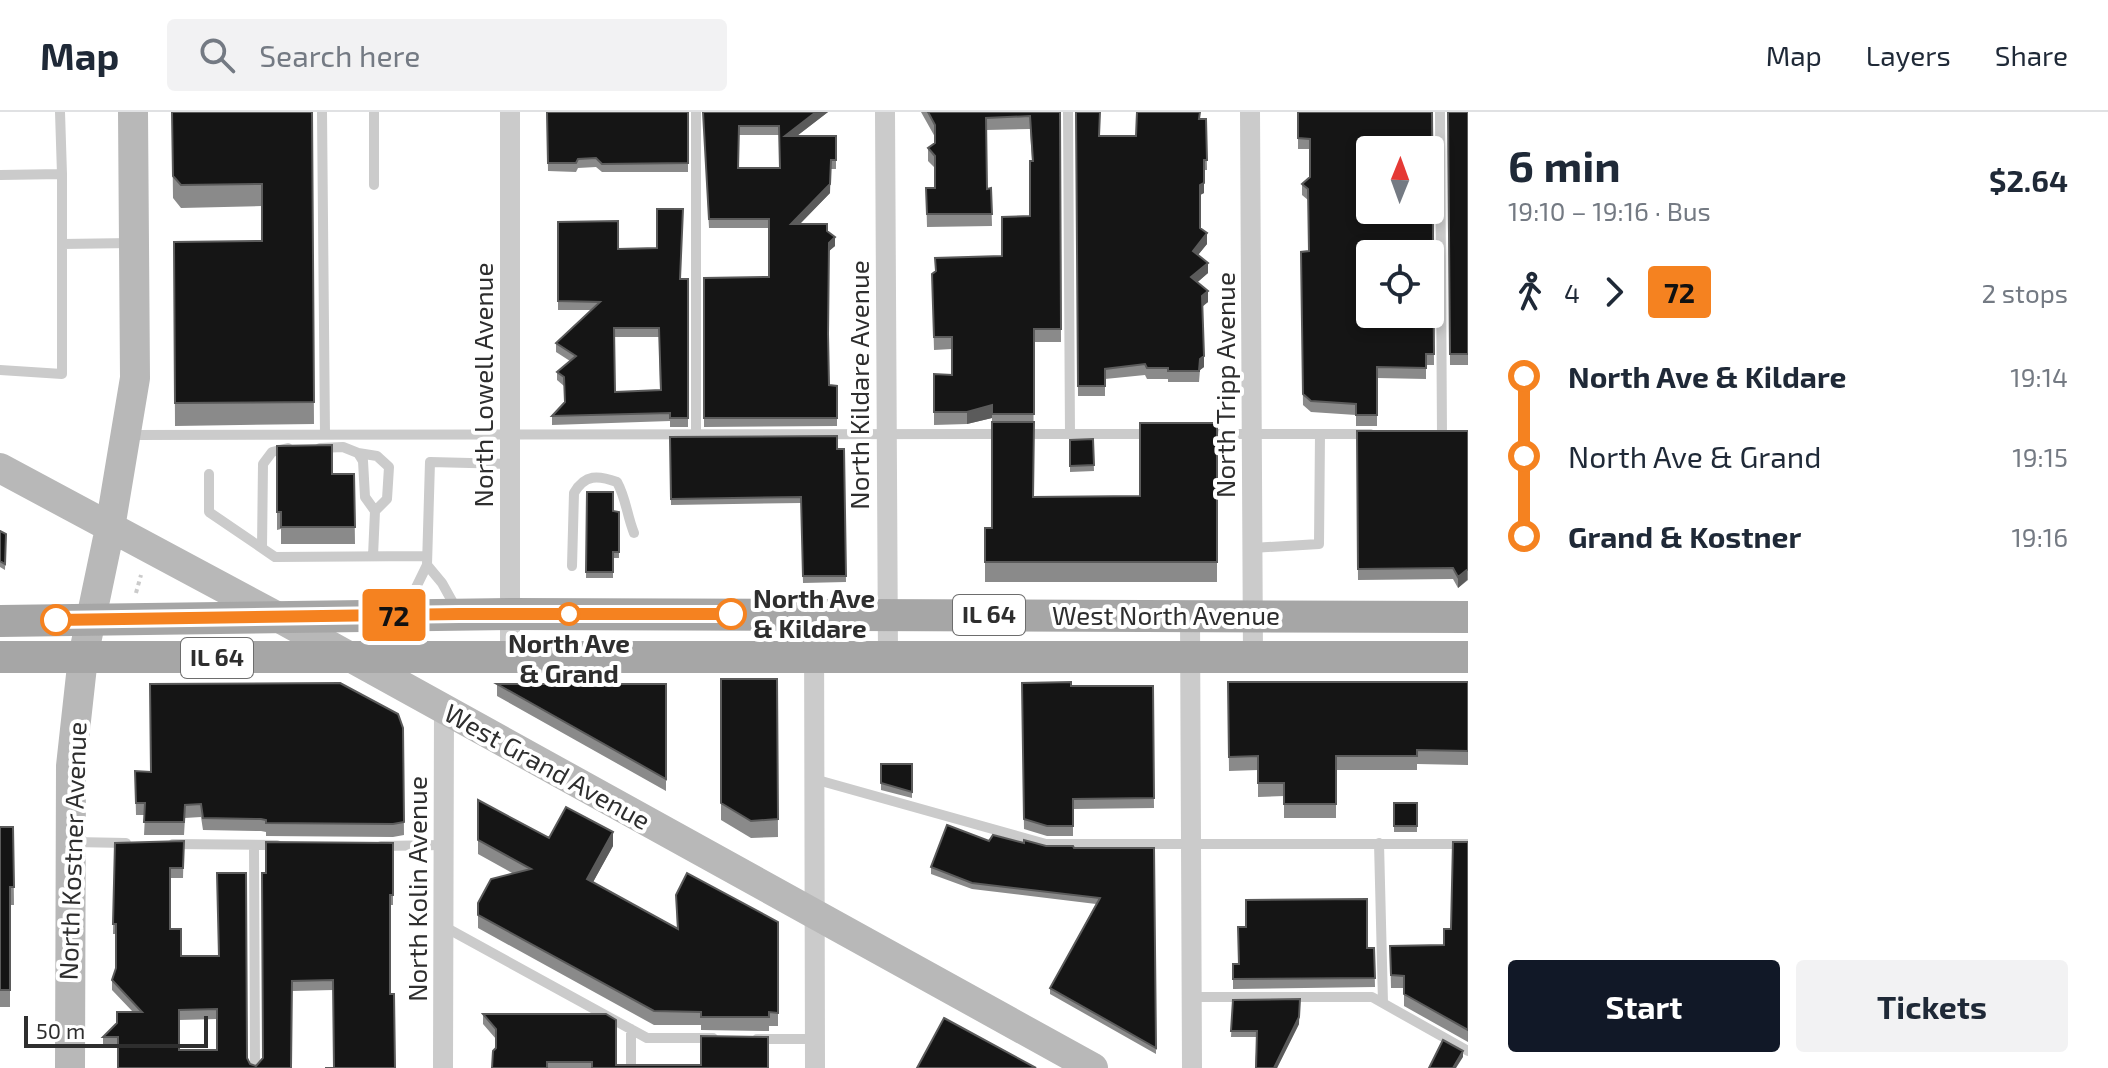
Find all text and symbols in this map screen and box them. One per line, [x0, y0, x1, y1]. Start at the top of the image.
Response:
search box [167, 19, 727, 91]
text: Map [40, 32, 119, 78]
icon: search [195, 33, 239, 77]
text: Search here [259, 37, 420, 73]
text: Map [1766, 38, 1822, 72]
text: Layers [1866, 38, 1951, 72]
text: Share [1995, 38, 2068, 72]
north arrow [1356, 136, 1444, 224]
map controls [1356, 136, 1444, 328]
text: 6 min [1508, 138, 1621, 191]
text: $2.64 [1989, 162, 2068, 198]
text: 19:10 – 19:16 · Bus [1508, 195, 1711, 226]
button: locate [1356, 240, 1444, 328]
street label: North Kildare Avenue [843, 260, 874, 510]
street label: North Lowell Avenue [467, 263, 498, 507]
icon: walk [1508, 270, 1552, 314]
icon: forward [1592, 270, 1636, 314]
street label: North Tripp Avenue [1209, 272, 1240, 498]
text: 72 [1664, 275, 1695, 309]
text: 4 [1564, 277, 1580, 308]
text: 2 stops [1981, 277, 2068, 308]
text: North Ave & Kildare [1568, 358, 1846, 394]
text: 19:14 [2010, 361, 2068, 392]
text: North Ave & Grand [1568, 438, 1821, 474]
text: 19:15 [2012, 441, 2068, 472]
text: Grand & Kostner [1568, 518, 1801, 554]
text: 19:16 [2011, 521, 2068, 552]
place label: North Ave & Kildare [753, 582, 875, 643]
line badge: 72 [358, 589, 430, 641]
road number: IL 64 [953, 595, 1025, 635]
text: 72 [378, 598, 410, 632]
marker: North Ave & Kildare [716, 599, 746, 629]
street label: West North Avenue [1052, 599, 1280, 630]
marker: North Ave & Grand [558, 603, 580, 625]
unlabelled marker [41, 605, 71, 635]
place label: North Ave & Grand [508, 627, 630, 688]
road number: IL 64 [181, 638, 253, 678]
street label: West Grand Avenue [439, 696, 656, 835]
street label: North Kostner Avenue [51, 721, 92, 981]
street label: North Kolin Avenue [401, 776, 432, 1002]
button: Start [1508, 960, 1780, 1052]
button: Tickets [1796, 960, 2068, 1052]
scale bar [24, 1012, 208, 1048]
text: 50 m [36, 1017, 85, 1043]

